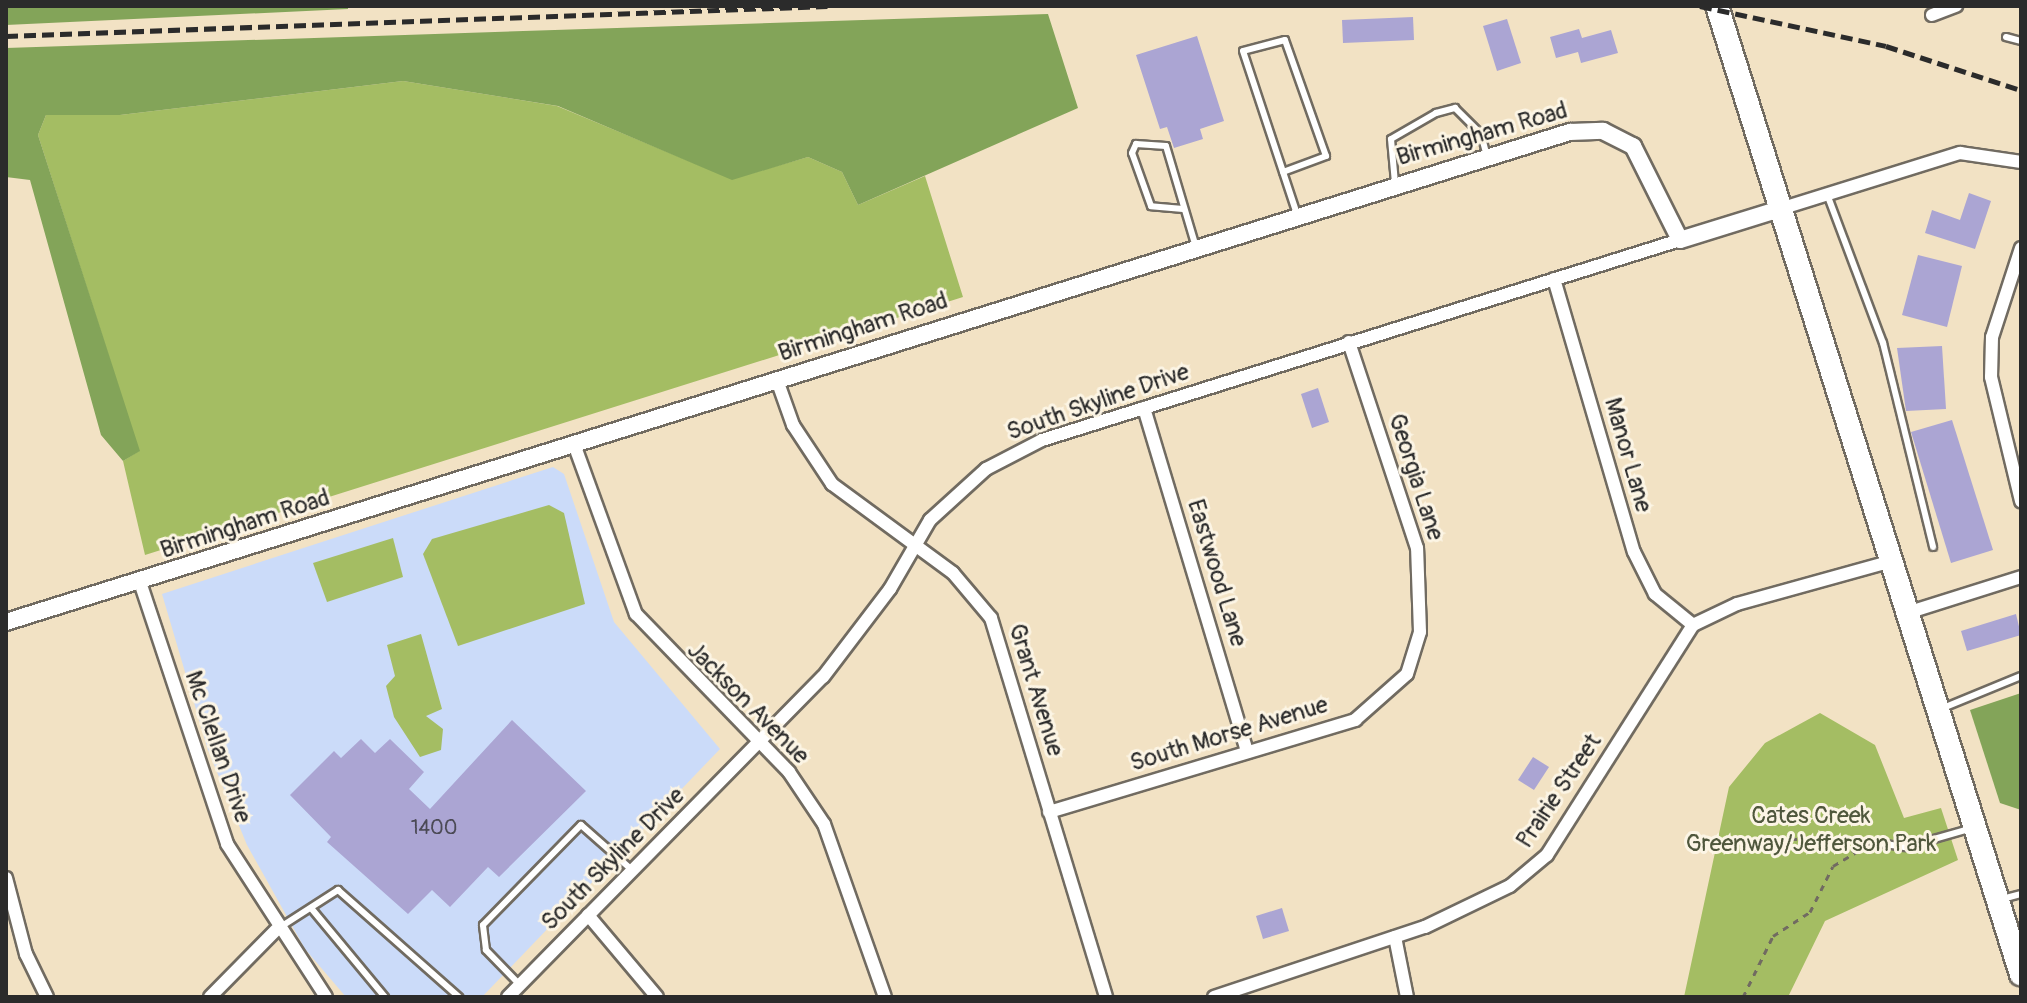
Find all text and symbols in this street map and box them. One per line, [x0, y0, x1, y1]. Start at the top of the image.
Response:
street label: Birmingham Road [1393, 96, 1571, 172]
street label: Birmingham Road [775, 286, 951, 368]
street label: South Skyline Drive [1003, 357, 1193, 447]
street label: Manor Lane [1598, 394, 1658, 516]
street label: Georgia Lane [1382, 410, 1450, 544]
street label: Birmingham Road [157, 483, 333, 565]
street label: Eastwood Lane [1181, 496, 1253, 650]
street label: Grant Avenue [1002, 620, 1070, 760]
street label: Jackson Avenue [681, 636, 815, 770]
street label: Mc Clellan Drive [179, 667, 257, 827]
street label: South Morse Avenue [1127, 690, 1331, 778]
street label: Prairie Street [1510, 728, 1608, 854]
street label: South Skyline Drive [535, 781, 691, 937]
park label: Cates Creek Greenway/Jefferson Park [1686, 802, 1936, 858]
house number: 1400 [411, 815, 457, 839]

